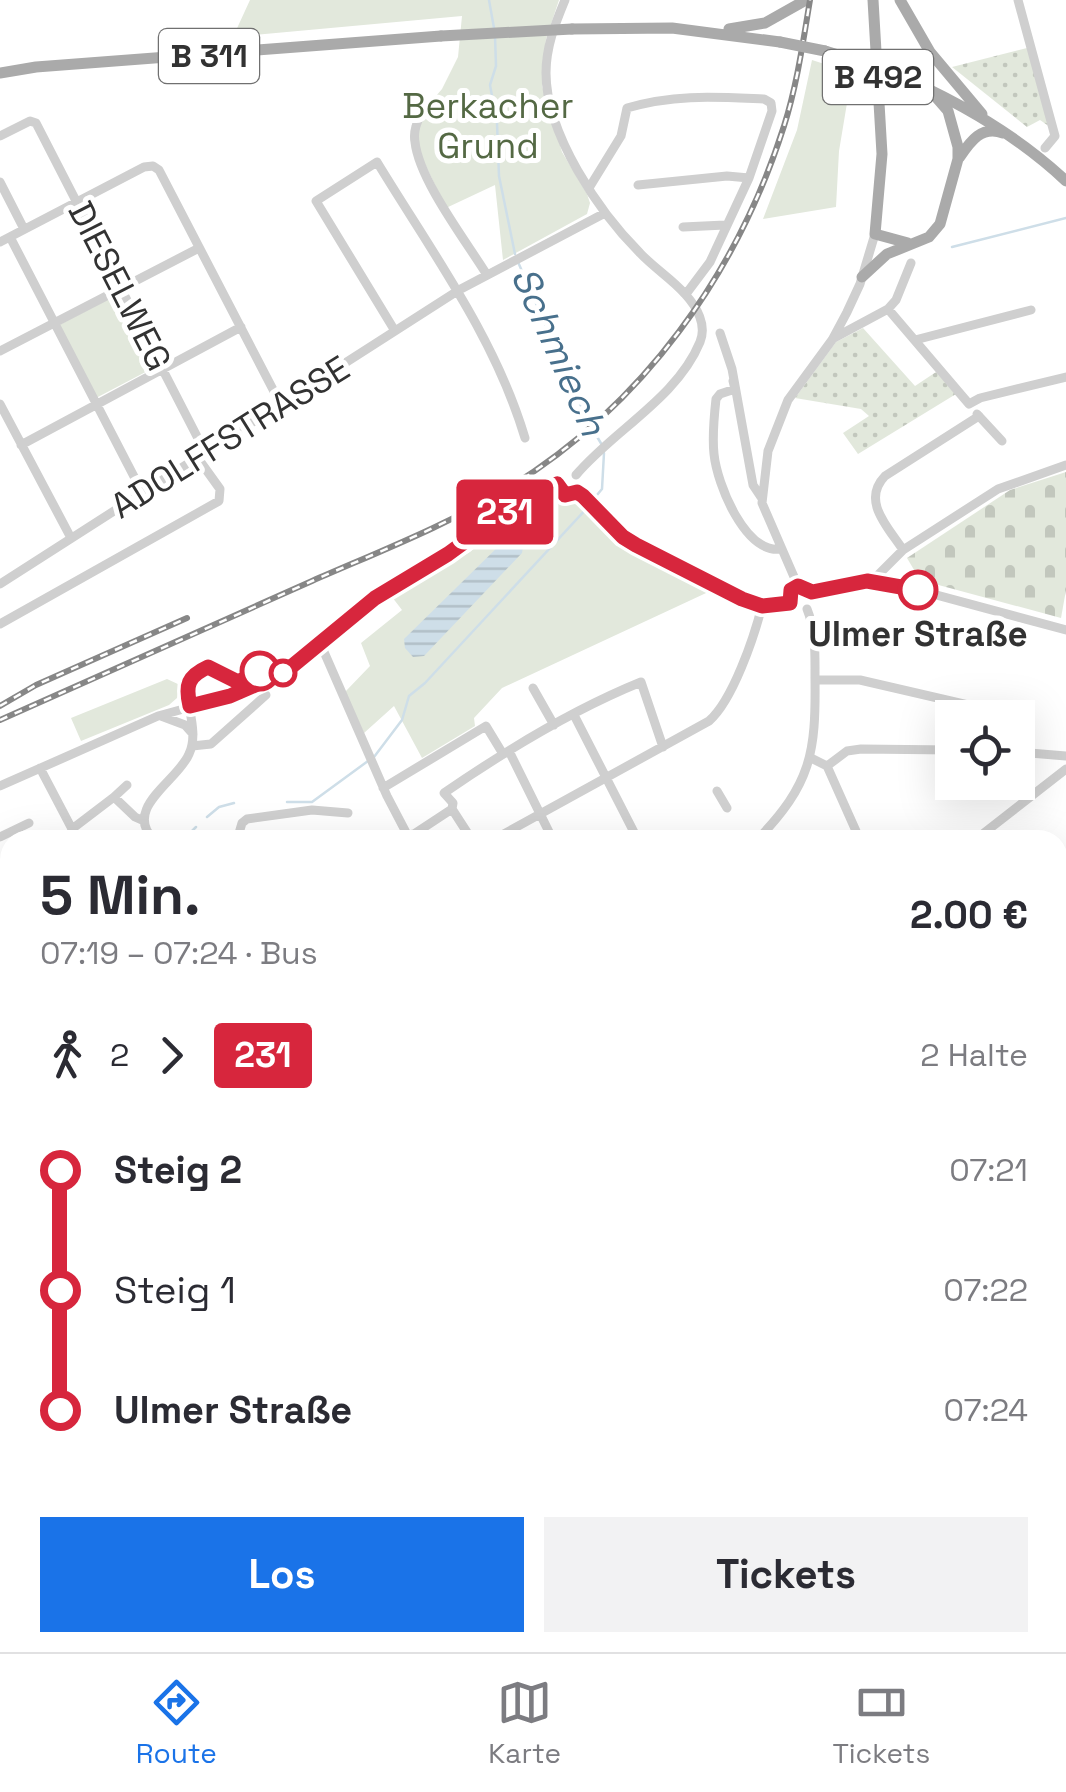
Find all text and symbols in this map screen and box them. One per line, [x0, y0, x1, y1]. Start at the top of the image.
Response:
road number: B 311 [159, 29, 259, 83]
road number: B 492 [823, 50, 933, 104]
park label: Berkacher Grund [402, 84, 574, 168]
street label: DIESELWEG [59, 194, 181, 378]
water label: Schmiech [501, 259, 618, 444]
street label: ADOLFFSTRASSE [102, 346, 358, 528]
line badge: 231 [448, 480, 562, 544]
text: 231 [476, 490, 534, 534]
marker: Ulmer Straße [899, 571, 937, 609]
place label: Ulmer Straße [808, 612, 1028, 656]
unlabelled marker [241, 652, 279, 690]
unlabelled marker [270, 660, 296, 686]
map controls [935, 700, 1035, 800]
button: locate [935, 700, 1035, 800]
text: 5 Min. [40, 860, 200, 930]
text: 2.00 € [910, 891, 1028, 939]
text: 07:19 – 07:24 · Bus [40, 933, 318, 973]
icon: walk [40, 1028, 95, 1083]
icon: forward [144, 1028, 199, 1083]
text: 231 [234, 1033, 292, 1077]
text: 2 [110, 1035, 129, 1075]
text: 2 Halte [920, 1035, 1028, 1075]
text: Steig 2 [114, 1146, 242, 1194]
text: 07:21 [949, 1150, 1028, 1190]
text: Steig 1 [114, 1266, 236, 1314]
text: 07:22 [943, 1270, 1028, 1310]
text: Ulmer Straße [114, 1386, 352, 1434]
text: 07:24 [944, 1390, 1028, 1430]
button: Los [40, 1517, 524, 1632]
button: Tickets [544, 1517, 1028, 1632]
tab: Route [136, 1675, 217, 1771]
tab: Karte [488, 1675, 561, 1771]
tab: Tickets [832, 1675, 930, 1771]

